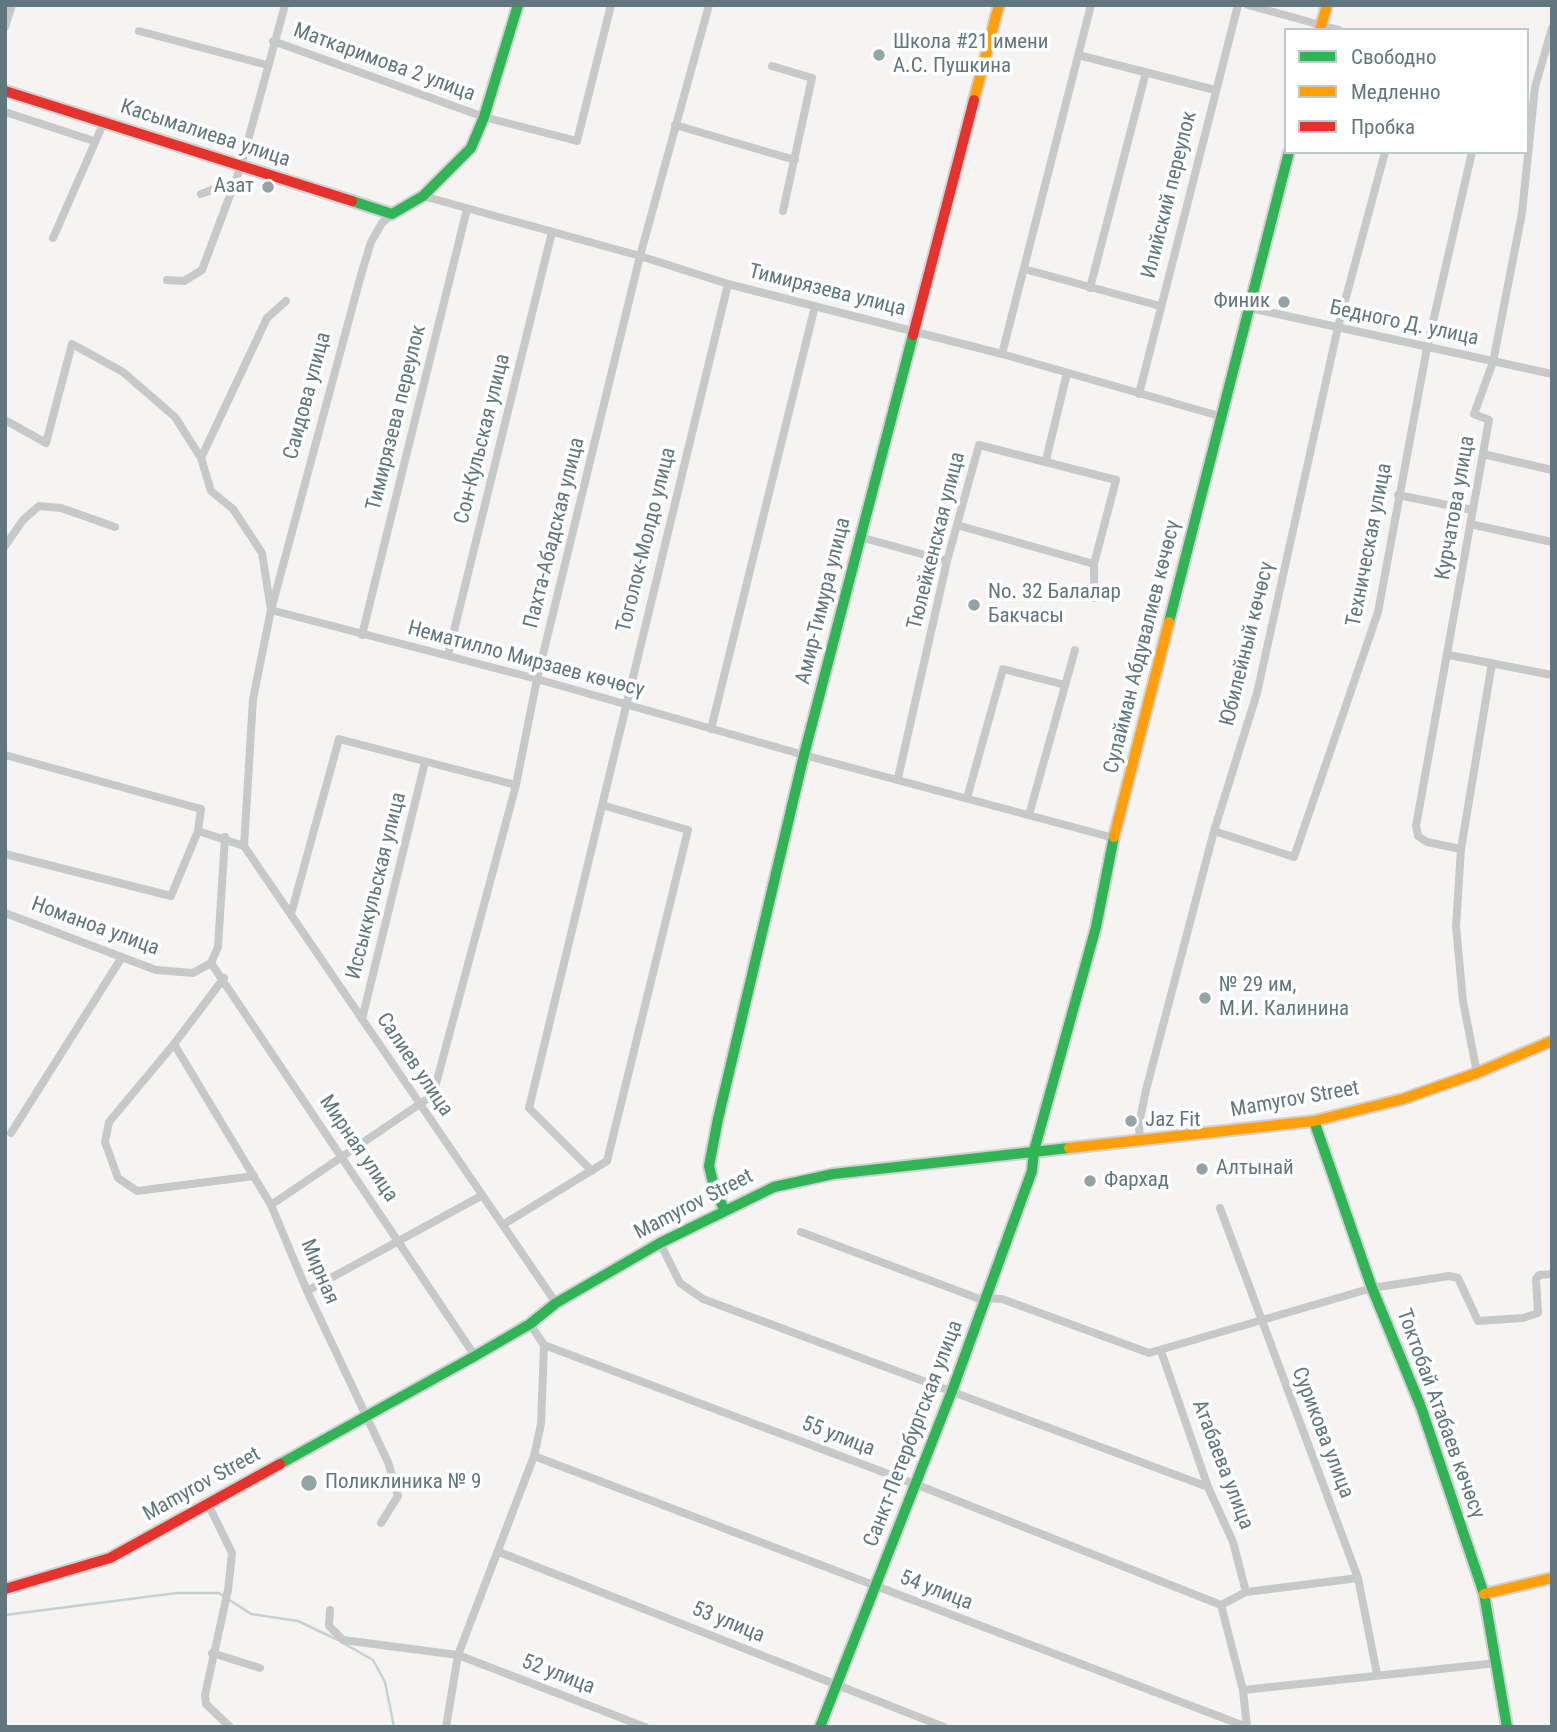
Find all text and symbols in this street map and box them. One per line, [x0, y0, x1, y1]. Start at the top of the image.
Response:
street label: Маткаримова 2 улица [290, 18, 478, 108]
legend [1284, 28, 1529, 154]
place label: Школа #21 имени А.С. Пушкина [893, 30, 1049, 80]
text: Свободно [1351, 45, 1437, 69]
marker: Школа #21 имени А.С. Пушкина [871, 47, 887, 63]
text: Медленно [1351, 80, 1440, 104]
street label: Касымалиева улица [117, 95, 293, 173]
street label: Илийский переулок [1137, 109, 1203, 281]
text: Пробка [1351, 115, 1415, 139]
place label: Азат [214, 174, 254, 200]
marker: Азат [260, 179, 276, 195]
street label: Тимирязева улица [746, 259, 908, 323]
place label: Финик [1214, 289, 1270, 315]
marker: Финик [1276, 294, 1292, 310]
street label: Бедного Д. улица [1327, 296, 1481, 352]
street label: Тимирязева переулок [362, 323, 432, 513]
street label: Саидова улица [279, 330, 337, 462]
street label: Сон-Кульская улица [450, 351, 516, 527]
street label: Курчатова улица [1431, 434, 1481, 582]
street label: Пахта-Абадская улица [519, 435, 591, 631]
street label: Тоголок-Молдо улица [612, 445, 682, 635]
street label: Тюлейкенская улица [903, 450, 971, 632]
street label: Техническая улица [1342, 461, 1398, 629]
street label: Амир-Тимура улица [791, 515, 857, 687]
street label: Сулайман Абдувалиев көчөсү [1099, 518, 1187, 776]
street label: Юбилейный көчөсү [1215, 559, 1281, 729]
place label: No. 32 Балалар Бакчасы [988, 580, 1121, 630]
marker: No. 32 Балалар Бакчасы [966, 597, 982, 613]
street label: Нематилло Мирзаев көчөсү [405, 616, 647, 704]
street label: Иссыккульская улица [342, 790, 412, 982]
street label: Номаноа улица [28, 892, 162, 962]
place label: № 29 им, М.И. Калинина [1219, 973, 1349, 1023]
marker: № 29 им, М.И. Калинина [1197, 990, 1213, 1006]
street label: Салиев улица [370, 1008, 458, 1122]
street label: Mamyrov Street [1229, 1076, 1361, 1124]
street label: Мирная улица [313, 1091, 403, 1207]
place label: Jaz Fit [1145, 1108, 1200, 1134]
marker: Jaz Fit [1123, 1113, 1139, 1129]
place label: Алтынай [1216, 1156, 1294, 1182]
marker: Алтынай [1194, 1161, 1210, 1177]
street label: Mamyrov Street [630, 1164, 758, 1246]
place label: Фархад [1104, 1168, 1169, 1194]
marker: Фархад [1082, 1173, 1098, 1189]
street label: Мирная [294, 1236, 344, 1308]
street label: Токтобай Атабаев көчөсү [1390, 1306, 1490, 1522]
street label: Санкт-Петербургская улица [859, 1317, 969, 1551]
street label: Сурикова улица [1285, 1364, 1359, 1502]
street label: Атабаева улица [1186, 1397, 1258, 1533]
street label: 55 улица [798, 1412, 878, 1462]
street label: Mamyrov Street [139, 1442, 265, 1528]
place label: Поликлиника № 9 [325, 1470, 481, 1496]
marker: Поликлиника № 9 [299, 1473, 319, 1493]
street label: 54 улица [896, 1566, 976, 1616]
street label: 53 улица [688, 1597, 768, 1649]
street label: 52 улица [518, 1650, 598, 1700]

